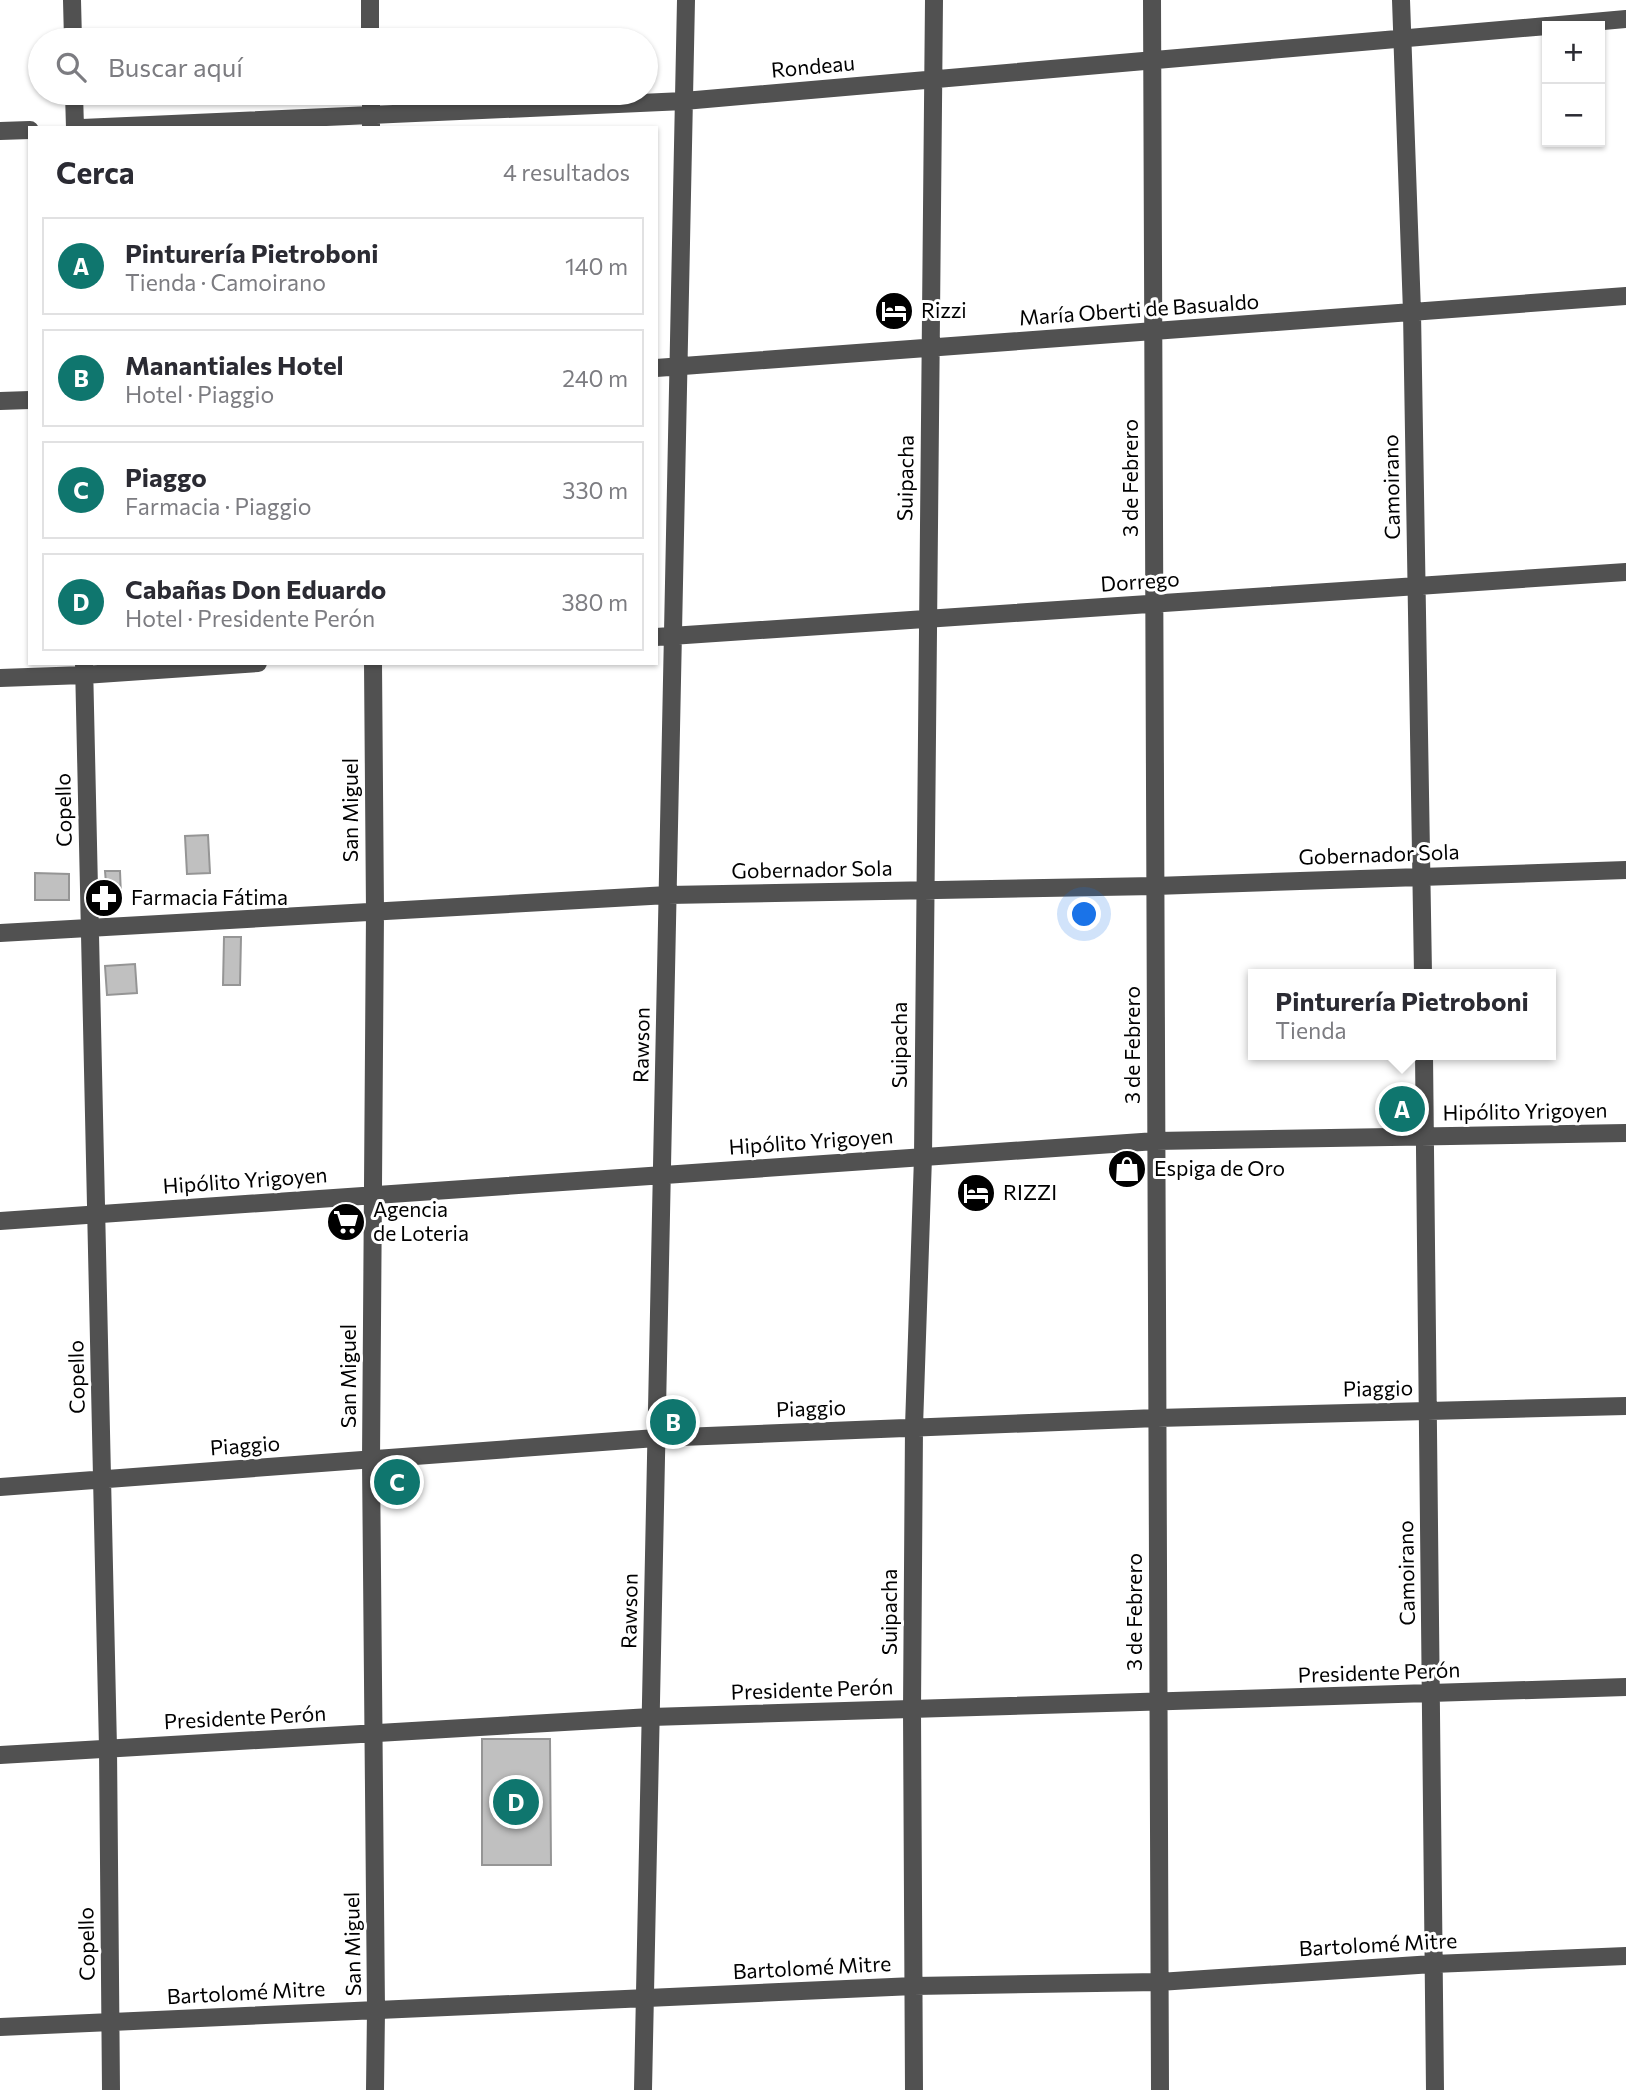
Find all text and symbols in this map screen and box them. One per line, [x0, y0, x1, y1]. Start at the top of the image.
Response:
map controls [1542, 21, 1605, 147]
button: + [1542, 21, 1605, 84]
search box [28, 28, 658, 105]
icon: search [52, 48, 90, 86]
street label: Rondeau [770, 49, 856, 82]
text: Buscar aquí [108, 51, 243, 82]
button: − [1542, 84, 1605, 147]
text: Cerca [56, 153, 135, 190]
text: 4 resultados [503, 158, 630, 186]
text: Pinturería Pietroboni [125, 237, 378, 268]
text: A [73, 252, 89, 280]
text: 140 m [565, 252, 628, 280]
text: Tienda · Camoirano [125, 268, 326, 296]
street label: María Oberti de Basualdo [1018, 288, 1260, 329]
hotel icon: Rizzi [873, 290, 915, 332]
place label: Rizzi [921, 297, 967, 322]
text: Manantiales Hotel [125, 349, 344, 380]
text: B [73, 364, 89, 392]
text: 240 m [562, 364, 628, 392]
text: Hotel · Piaggio [125, 380, 274, 408]
street label: 3 de Febrero [1117, 419, 1142, 537]
street label: Camoirano [1377, 434, 1404, 540]
street label: Suipacha [891, 435, 918, 521]
text: Piaggo [125, 461, 207, 492]
text: C [73, 476, 89, 504]
text: 330 m [562, 476, 628, 504]
text: Farmacia · Piaggio [125, 492, 312, 520]
street label: Dorrego [1100, 565, 1180, 596]
text: Cabañas Don Eduardo [125, 573, 386, 604]
text: D [73, 588, 89, 616]
text: 380 m [561, 588, 628, 616]
text: Hotel · Presidente Perón [125, 604, 375, 632]
street label: San Miguel [337, 758, 362, 862]
street label: Copello [49, 773, 76, 847]
street label: Gobernador Sola [1298, 838, 1460, 869]
street label: Gobernador Sola [731, 855, 893, 882]
pharmacy icon: Farmacia Fátima [83, 877, 125, 919]
place label: Farmacia Fátima [131, 884, 288, 909]
your location [1067, 897, 1101, 931]
popup [1248, 969, 1556, 1060]
text: Pinturería Pietroboni [1275, 985, 1529, 1016]
street label: 3 de Febrero [1119, 986, 1144, 1104]
street label: Suipacha [886, 1002, 911, 1088]
street label: Rawson [627, 1007, 654, 1083]
text: Tienda [1275, 1016, 1347, 1044]
pin: A [1379, 1083, 1425, 1135]
street label: Hipólito Yrigoyen [1442, 1097, 1608, 1124]
street label: Hipólito Yrigoyen [728, 1122, 894, 1159]
shop icon: Espiga de Oro [1106, 1148, 1148, 1190]
place label: Espiga de Oro [1154, 1155, 1285, 1180]
street label: Hipólito Yrigoyen [162, 1161, 328, 1198]
hotel icon: RIZZI [955, 1172, 997, 1214]
place label: RIZZI [1003, 1179, 1057, 1204]
place label: Agencia de Loteria [373, 1196, 469, 1245]
supermarket icon: Agencia de Loteria [325, 1201, 367, 1243]
street label: San Miguel [335, 1324, 360, 1428]
street label: Copello [62, 1340, 89, 1414]
street label: Piaggio [1343, 1374, 1413, 1401]
street label: Piaggio [775, 1394, 847, 1421]
pin: B [650, 1396, 696, 1448]
street label: Piaggio [209, 1430, 281, 1459]
pin: C [374, 1456, 420, 1508]
street label: Camoirano [1392, 1520, 1419, 1626]
street label: 3 de Febrero [1121, 1553, 1146, 1671]
street label: Suipacha [876, 1569, 901, 1655]
street label: Rawson [615, 1573, 642, 1649]
street label: Presidente Perón [1297, 1656, 1461, 1687]
street label: Presidente Perón [730, 1673, 894, 1704]
street label: Presidente Perón [163, 1700, 327, 1733]
pin: D [493, 1776, 539, 1828]
street label: San Miguel [338, 1892, 365, 1996]
street label: Copello [72, 1907, 99, 1981]
street label: Bartolomé Mitre [1298, 1927, 1458, 1960]
street label: Bartolomé Mitre [732, 1950, 892, 1983]
street label: Bartolomé Mitre [166, 1975, 326, 2008]

